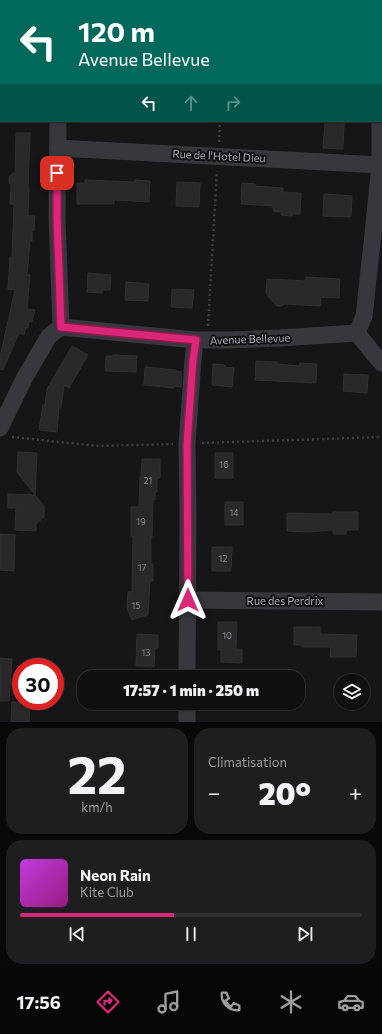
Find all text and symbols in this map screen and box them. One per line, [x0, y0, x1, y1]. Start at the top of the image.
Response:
text: 120 m [78, 14, 155, 48]
icon: left [12, 16, 64, 68]
text: Avenue Bellevue [78, 48, 210, 70]
icon: left [138, 92, 160, 114]
icon: ahead [180, 92, 202, 114]
icon: right [222, 92, 244, 114]
street label: Rue de l'Hotel Dieu [172, 147, 266, 164]
pin [40, 156, 74, 190]
icon: arrive [46, 162, 68, 184]
street label: Avenue Bellevue [210, 331, 291, 346]
house number: 16 [219, 459, 229, 470]
house number: 21 [144, 475, 152, 486]
house number: 14 [229, 507, 239, 518]
house number: 19 [136, 516, 146, 527]
house number: 12 [219, 553, 227, 564]
house number: 17 [138, 562, 147, 573]
position arrow [167, 579, 209, 621]
street label: Rue des Perdrix [247, 594, 324, 607]
house number: 15 [131, 600, 141, 611]
house number: 10 [222, 630, 232, 641]
house number: 13 [142, 647, 150, 658]
speed limit sign: 30 [12, 658, 64, 710]
map controls [334, 674, 370, 710]
button: layers [334, 674, 370, 710]
text: 17:57 · 1 min · 250 m [123, 681, 259, 699]
text: 22 [67, 741, 127, 805]
text: Climatisation [208, 754, 287, 770]
text: 20° [258, 774, 311, 811]
text: − [208, 779, 221, 806]
text: + [349, 779, 362, 806]
text: km/h [81, 799, 113, 815]
text: Neon Rain [80, 866, 151, 884]
text: Kite Club [80, 884, 134, 900]
icon: previous [66, 923, 88, 945]
icon: pause [180, 923, 202, 945]
icon: next [294, 923, 316, 945]
icon: directions [94, 988, 122, 1016]
icon: music [155, 988, 183, 1016]
icon: phone [216, 988, 244, 1016]
icon: climate [277, 988, 305, 1016]
icon: car [337, 988, 365, 1016]
text: 17:56 [16, 991, 61, 1013]

